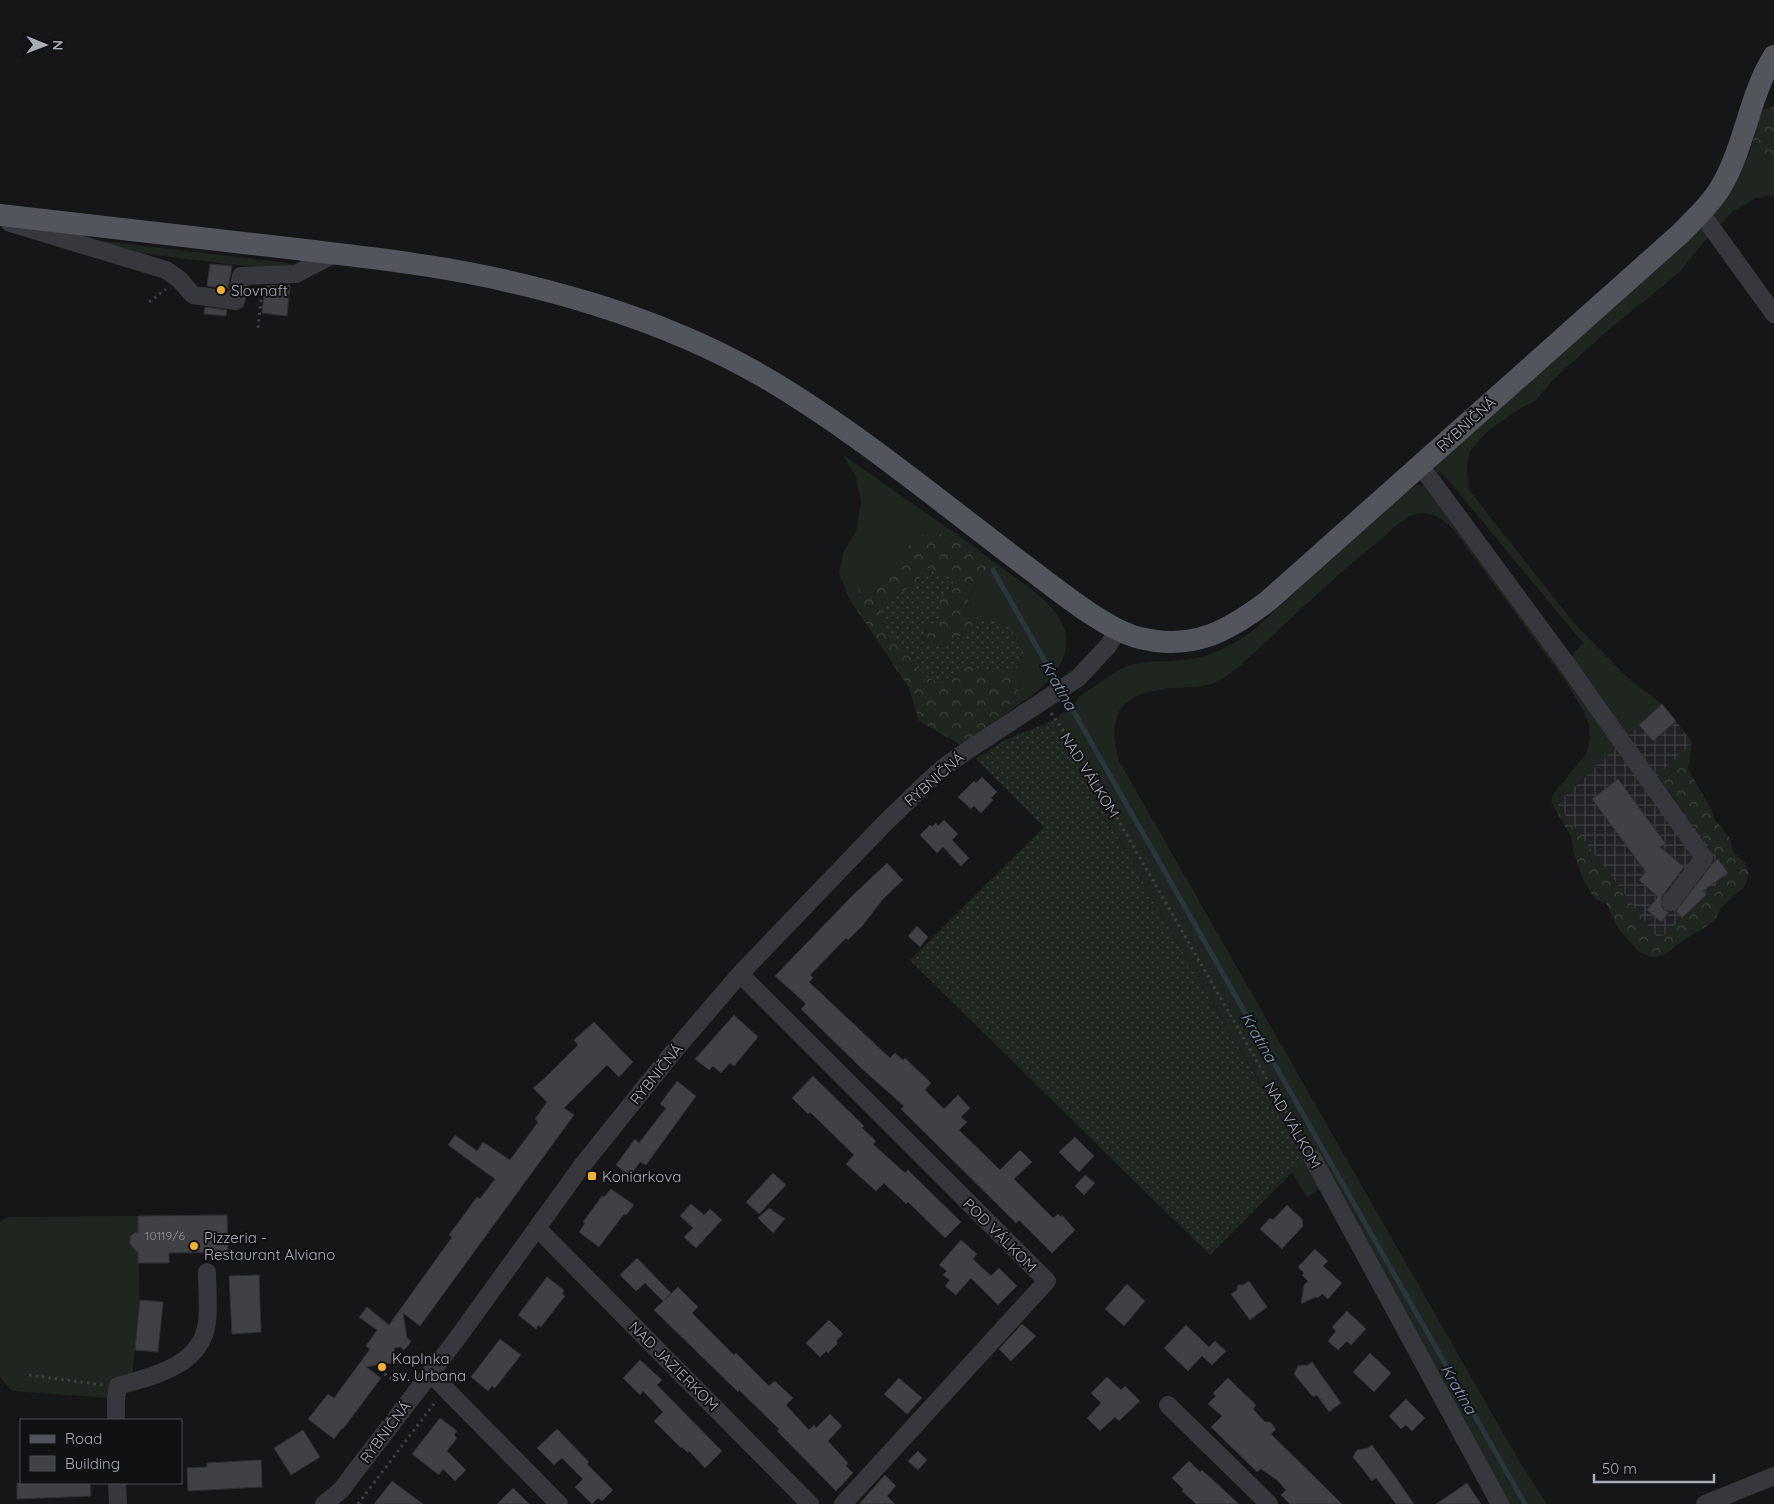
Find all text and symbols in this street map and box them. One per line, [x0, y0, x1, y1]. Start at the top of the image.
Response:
north arrow [20, 20, 70, 70]
text: N [49, 40, 67, 51]
place label: Slovnaft [231, 281, 288, 300]
marker: Slovnaft [215, 284, 227, 296]
street label: RYBNIČNÁ [1433, 392, 1500, 455]
water label: Kratina [1037, 657, 1082, 715]
street label: NAD VÁLKOM [1056, 729, 1124, 821]
street label: RYBNIČNÁ [900, 748, 968, 810]
water label: Kratina [1237, 1009, 1282, 1067]
street label: RYBNIČNÁ [626, 1039, 687, 1108]
street label: NAD VÁLKOM [1261, 1078, 1325, 1172]
place label: Koniarkova [602, 1167, 681, 1186]
marker: Koniarkova [586, 1170, 598, 1182]
street label: POD VÁLKOM [959, 1194, 1041, 1276]
house number: 10119/6 [145, 1228, 185, 1243]
place label: Pizzeria - Restaurant Alviano [204, 1228, 335, 1264]
marker: Pizzeria - Restaurant Alviano [188, 1240, 200, 1252]
street label: NAD JAZIERKOM [625, 1317, 723, 1415]
place label: Kaplnka sv. Urbana [392, 1349, 466, 1385]
marker: Kaplnka sv. Urbana [376, 1361, 388, 1373]
water label: Kratina [1437, 1361, 1482, 1419]
street label: RYBNIČNÁ [355, 1397, 415, 1467]
legend [20, 1419, 182, 1484]
text: Road [65, 1429, 102, 1448]
scale bar [1594, 1452, 1714, 1484]
text: Building [65, 1454, 120, 1473]
text: 50 m [1602, 1459, 1637, 1478]

